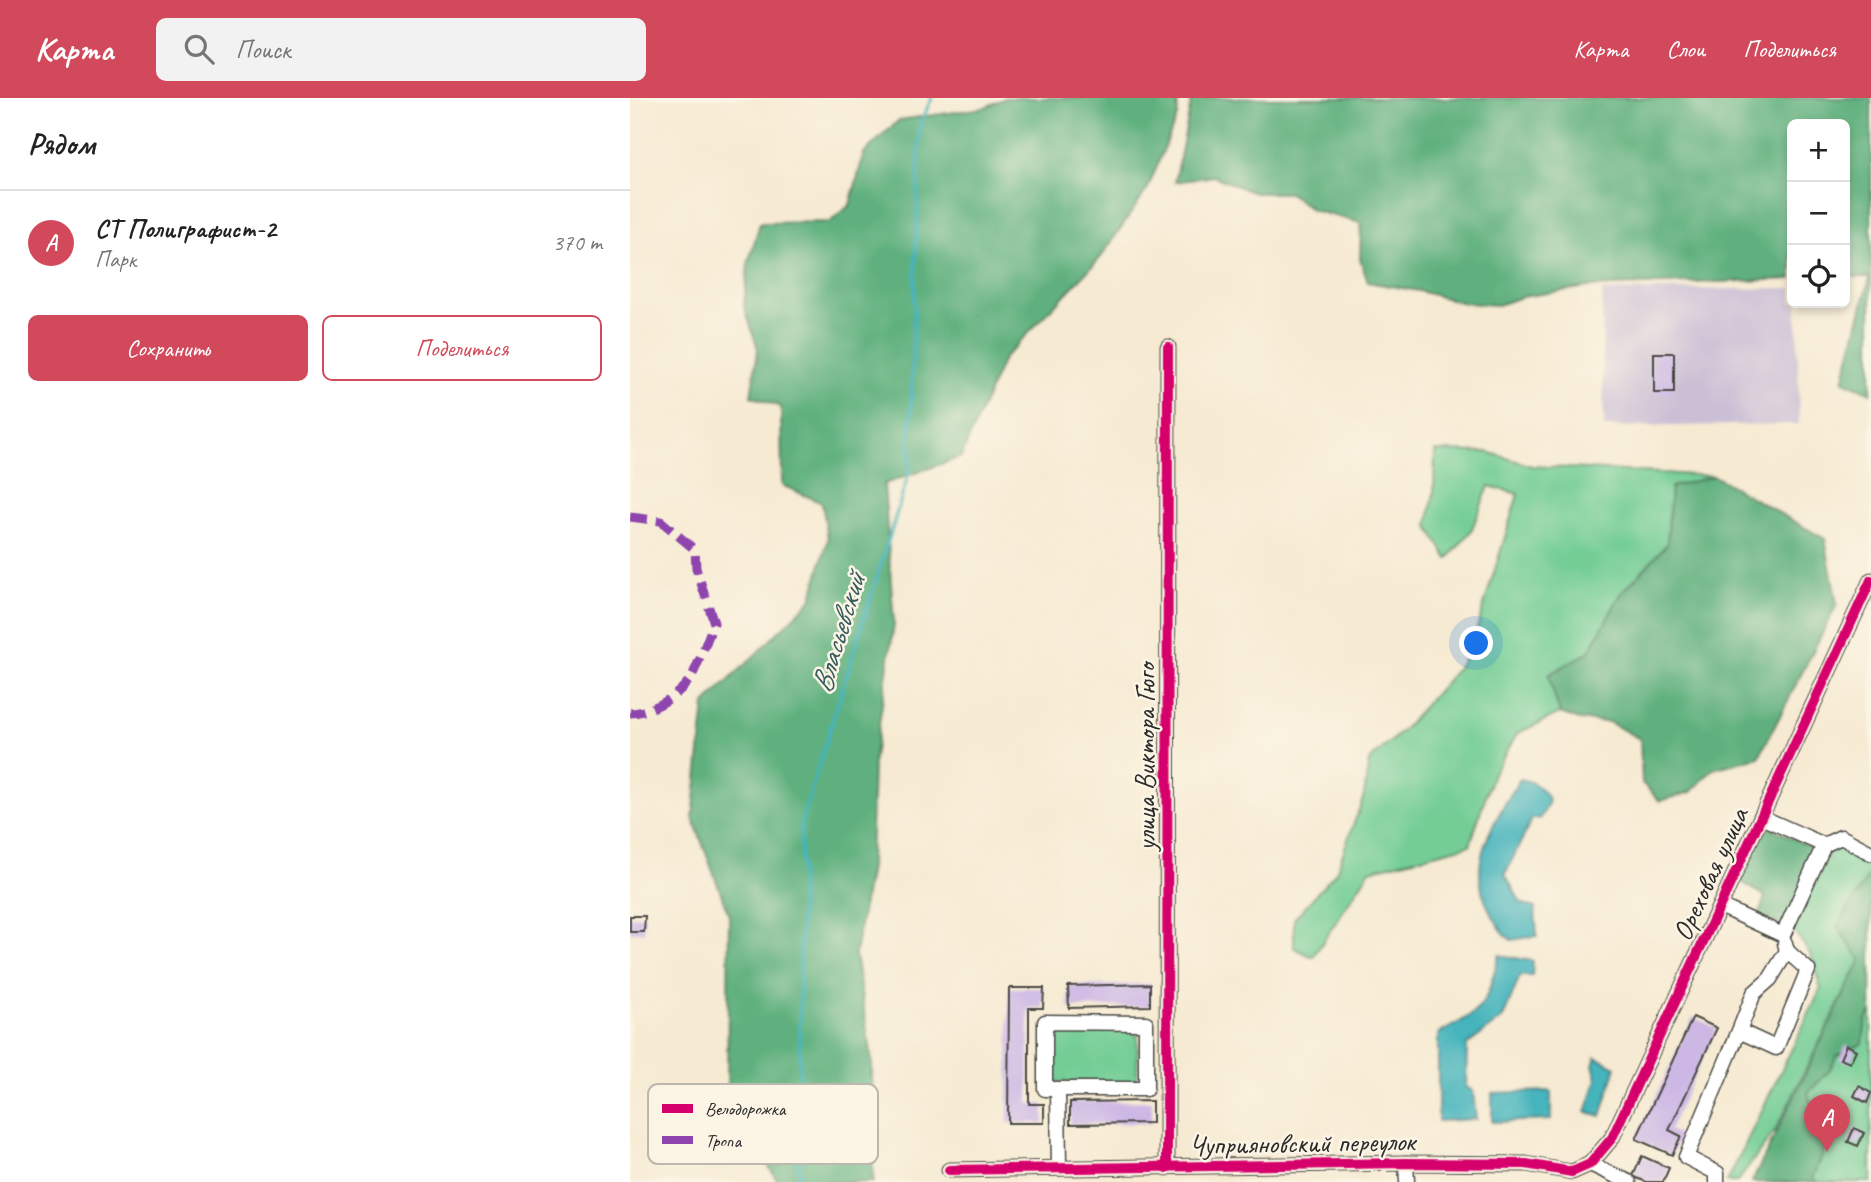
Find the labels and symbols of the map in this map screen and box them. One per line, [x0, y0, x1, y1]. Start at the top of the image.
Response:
water label: Власьевский [802, 564, 876, 697]
your location [1459, 626, 1493, 660]
street label: улица Виктора Гюго [1128, 660, 1163, 853]
street label: Ореховая улица [1664, 800, 1757, 946]
legend [648, 1084, 878, 1164]
pin: A [1804, 1094, 1850, 1152]
text: Велодорожка [705, 1097, 787, 1121]
street label: Чуприяновский переулок [1189, 1123, 1418, 1162]
text: Тропа [705, 1129, 742, 1153]

